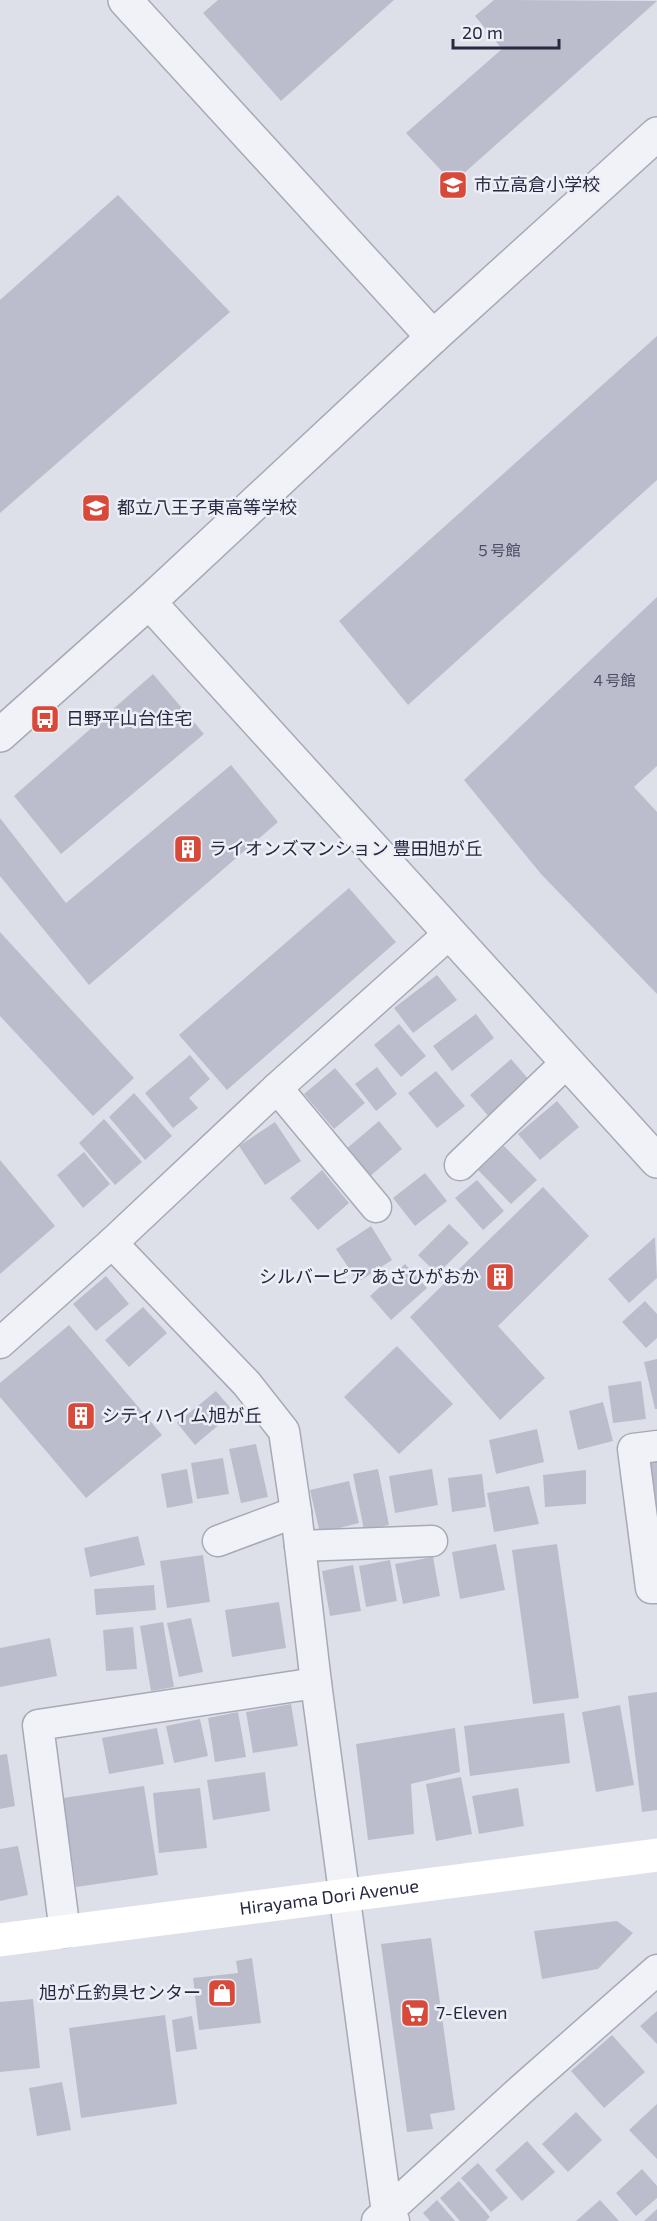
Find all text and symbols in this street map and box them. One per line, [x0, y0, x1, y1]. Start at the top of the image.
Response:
scale bar [453, 12, 560, 50]
text: 20 m [462, 21, 503, 43]
school or university icon: 市立高倉小学校 [437, 169, 469, 201]
place label: 市立高倉小学校 [474, 173, 600, 195]
school or university icon: 都立八王子東高等学校 [80, 492, 112, 524]
place label: 都立八王子東高等学校 [117, 496, 297, 518]
house number: ５号館 [475, 541, 521, 559]
house number: ４号館 [590, 671, 636, 689]
bus stop icon: 日野平山台住宅 [29, 703, 61, 735]
place label: 日野平山台住宅 [66, 707, 192, 729]
building icon: ライオンズマンション 豊田旭が丘 [172, 833, 204, 865]
place label: ライオンズマンション 豊田旭が丘 [209, 837, 483, 859]
building icon: シルバーピア あさひがおか [484, 1261, 516, 1293]
place label: シルバーピア あさひがおか [259, 1265, 479, 1287]
building icon: シティハイム旭が丘 [65, 1400, 97, 1432]
place label: シティハイム旭が丘 [102, 1404, 262, 1426]
street label: Hirayama Dori Avenue [238, 1874, 420, 1919]
shop icon: 旭が丘釣具センター [206, 1977, 238, 2009]
place label: 旭が丘釣具センター [39, 1981, 201, 2003]
supermarket icon: 7-Eleven [399, 1997, 431, 2029]
place label: 7-Eleven [436, 2001, 508, 2023]

